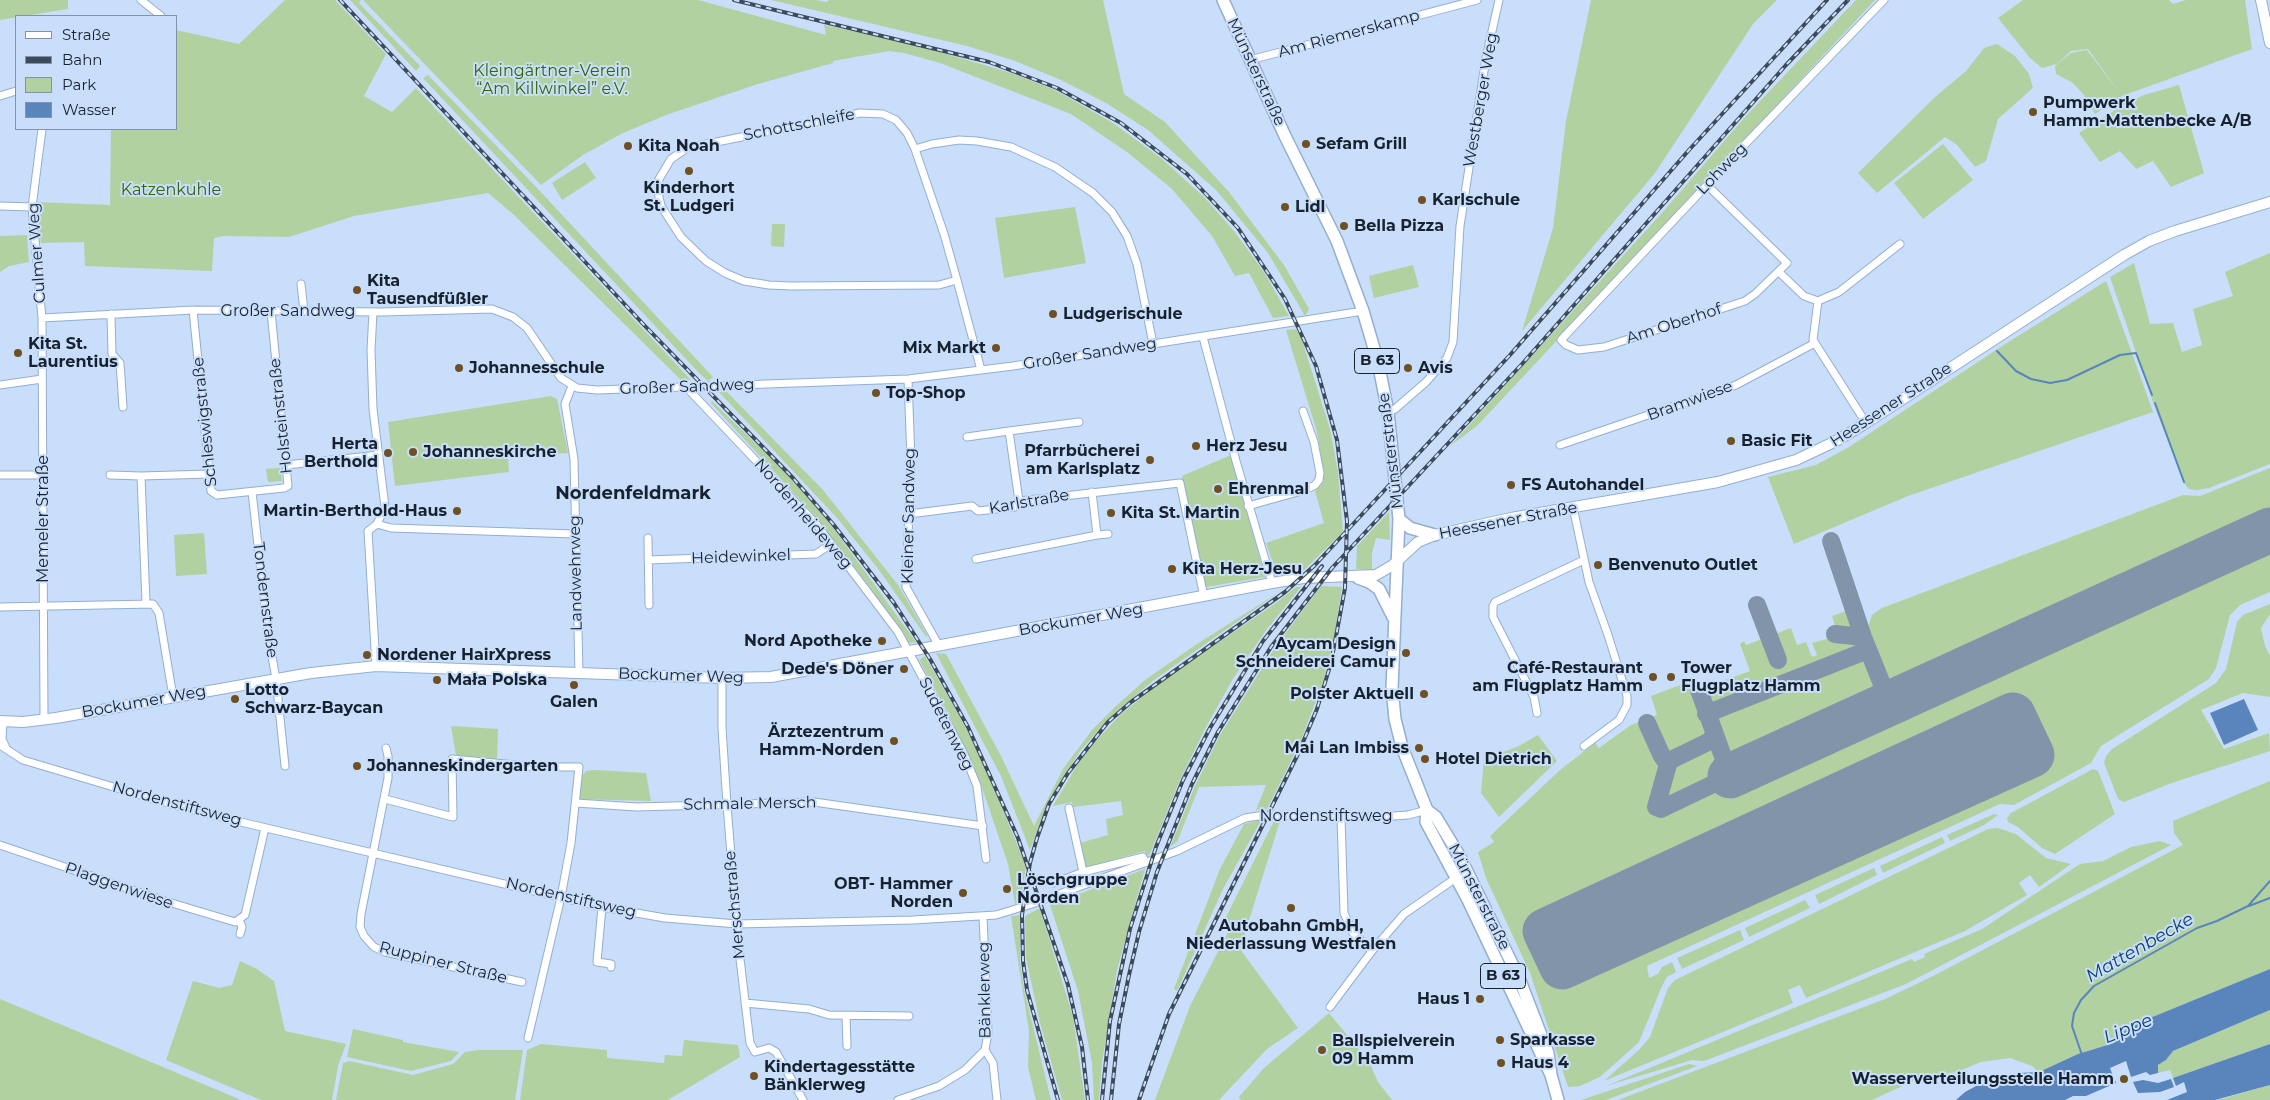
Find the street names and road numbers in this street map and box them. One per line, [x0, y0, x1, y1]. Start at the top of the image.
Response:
street label: Am Riemerskamp [1276, 6, 1422, 62]
street label: Münsterstraße [1223, 15, 1289, 129]
street label: Westberger Weg [1460, 31, 1502, 169]
street label: Schottschleife [742, 105, 856, 145]
street label: Lohweg [1693, 139, 1751, 199]
street label: Culmer Weg [24, 202, 50, 304]
street label: Am Oberhof [1624, 300, 1724, 348]
street label: Großer Sandweg [221, 301, 355, 321]
street label: Großer Sandweg [1022, 334, 1158, 374]
road number: B 63 [1354, 348, 1400, 374]
street label: Schleswigstraße [189, 356, 221, 488]
street label: Holsteinstraße [265, 357, 297, 475]
street label: Heessener Straße [1827, 359, 1955, 451]
street label: Großer Sandweg [619, 375, 755, 399]
street label: Bramwiese [1645, 377, 1735, 425]
street label: Münsterstraße [1374, 392, 1408, 510]
street label: Kleiner Sandweg [898, 448, 920, 584]
street label: Memeler Straße [33, 455, 53, 583]
street label: Nordenheideweg [750, 455, 856, 573]
street label: Karlstraße [987, 486, 1071, 518]
street label: Heessener Straße [1437, 498, 1579, 544]
street label: Landwehrweg [565, 515, 587, 631]
street label: Tondernstraße [248, 541, 282, 659]
street label: Heidewinkel [691, 546, 791, 568]
street label: Bockumer Weg [1017, 600, 1145, 640]
street label: Bockumer Weg [618, 664, 744, 688]
street label: Sudetenweg [914, 674, 978, 774]
street label: Bockumer Weg [80, 682, 208, 722]
street label: Nordenstiftsweg [110, 777, 244, 831]
street label: Schmale Mersch [683, 793, 817, 815]
street label: Nordenstiftsweg [1259, 806, 1393, 826]
street label: Münsterstraße [1444, 841, 1514, 953]
street label: Merschstraße [721, 850, 749, 960]
street label: Plaggenwiese [62, 859, 176, 913]
street label: Nordenstiftsweg [504, 874, 638, 922]
street label: Ruppiner Straße [377, 938, 509, 988]
street label: Bänklerweg [975, 941, 995, 1039]
road number: B 63 [1480, 964, 1526, 988]

